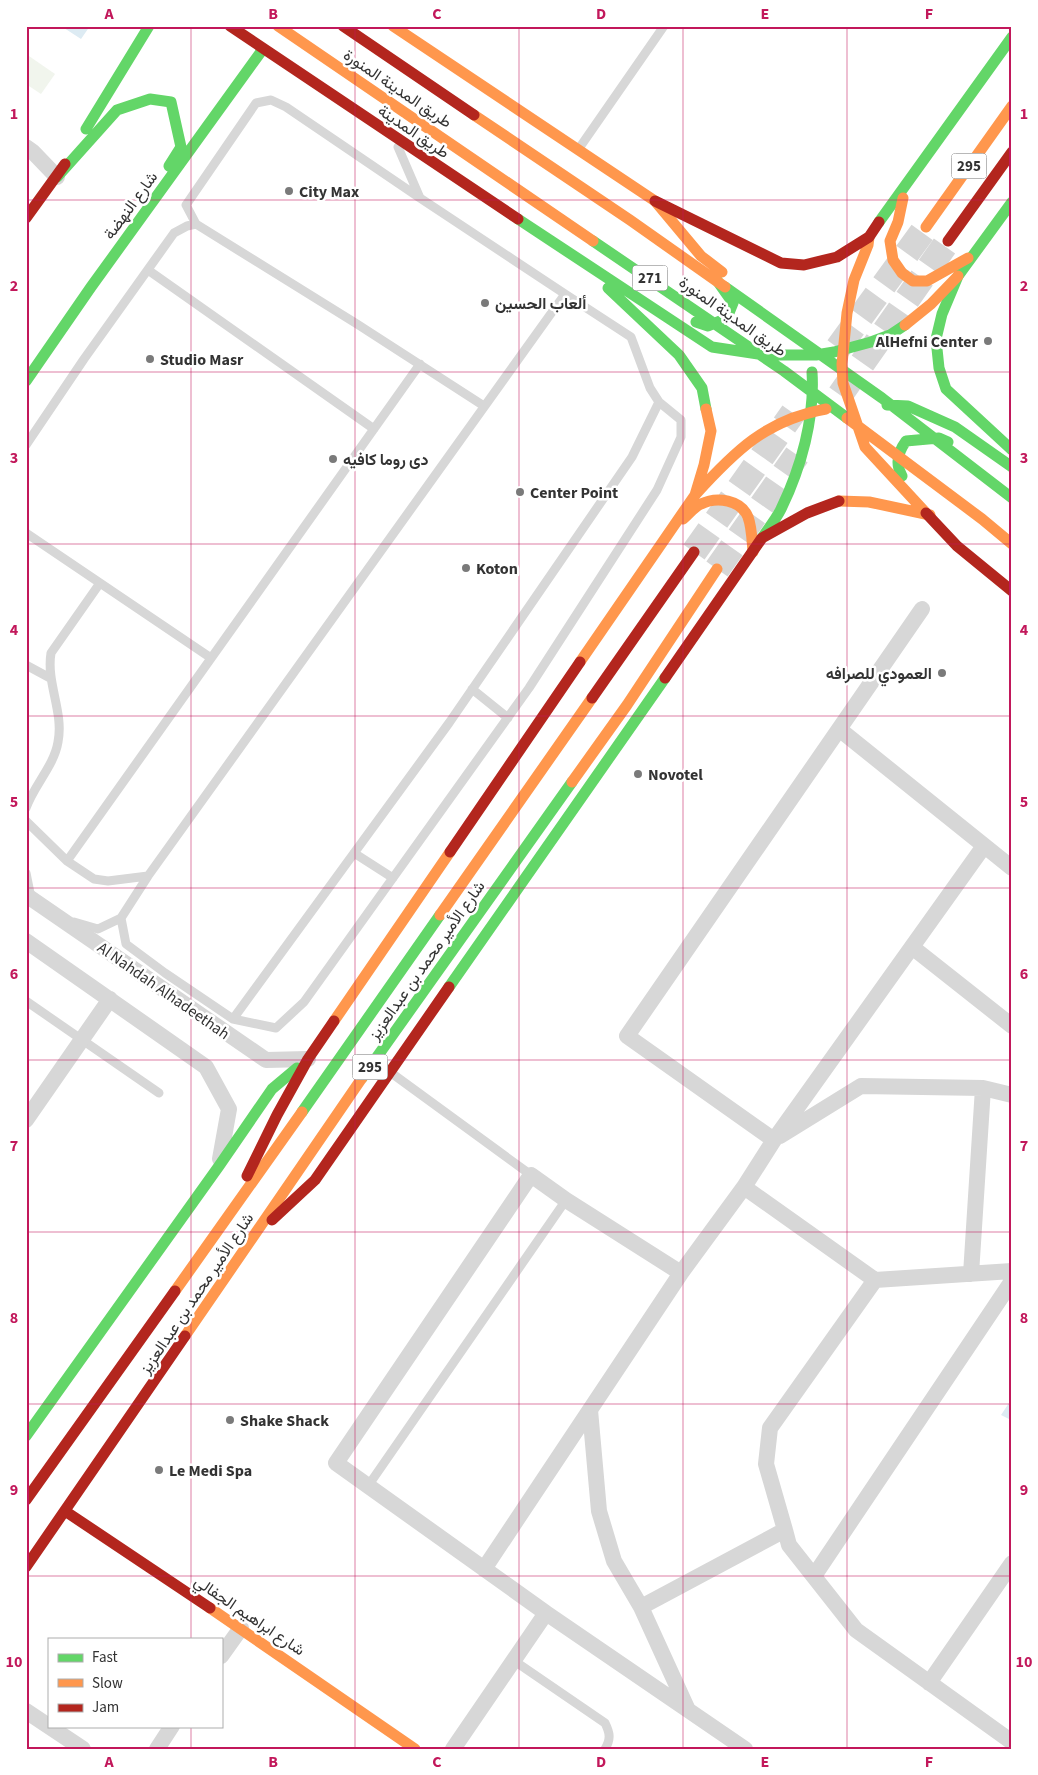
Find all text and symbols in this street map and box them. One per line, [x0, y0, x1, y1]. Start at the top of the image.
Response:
text: A [103, 3, 114, 25]
text: B [268, 3, 278, 25]
text: C [432, 3, 442, 25]
text: D [596, 3, 606, 25]
text: E [761, 3, 769, 25]
text: F [925, 3, 933, 25]
street label: طريق المدينة المنورة [340, 45, 456, 131]
street label: طريق المدينة [375, 100, 453, 162]
text: 1 [10, 103, 18, 125]
text: 1 [1020, 103, 1028, 125]
road number: 295 [952, 154, 986, 178]
street label: شارع النهضة [99, 167, 163, 244]
place label: City Max [299, 181, 359, 203]
marker: City Max [283, 185, 295, 197]
road number: 271 [632, 266, 668, 290]
street label: طريق المدينة المنورة [674, 271, 791, 362]
text: 2 [10, 275, 18, 297]
text: 2 [1020, 275, 1028, 297]
place label: ألعاب الحسين [495, 293, 586, 315]
marker: ألعاب الحسين [479, 297, 491, 309]
place label: AlHefni Center [875, 331, 979, 353]
marker: AlHefni Center [982, 335, 994, 347]
place label: Studio Masr [160, 349, 244, 371]
marker: Studio Masr [144, 353, 156, 365]
text: 3 [10, 447, 18, 469]
text: 3 [1020, 447, 1028, 469]
place label: دى روما كافيه [343, 449, 428, 471]
marker: دى روما كافيه [327, 453, 339, 465]
place label: Center Point [530, 482, 618, 504]
marker: Center Point [514, 486, 526, 498]
place label: Koton [476, 558, 518, 580]
marker: Koton [460, 562, 472, 574]
text: 4 [10, 619, 19, 641]
text: 4 [1020, 619, 1029, 641]
place label: العمودي للصرافه [826, 663, 932, 687]
marker: العمودي للصرافه [936, 667, 948, 679]
place label: Novotel [648, 764, 703, 786]
marker: Novotel [632, 768, 644, 780]
text: 5 [10, 791, 18, 813]
text: 5 [1020, 791, 1028, 813]
street label: شارع الأمير محمد بن عبدالعزيز [363, 876, 490, 1046]
street label: Al Nahdah Alhadeethah [93, 937, 234, 1045]
text: 6 [10, 963, 18, 985]
text: 6 [1020, 963, 1028, 985]
road number: 295 [352, 1054, 388, 1080]
text: 7 [10, 1135, 18, 1157]
text: 7 [1020, 1135, 1028, 1157]
street label: شارع الأمير محمد بن عبدالعزيز [134, 1209, 259, 1379]
text: 8 [10, 1307, 18, 1329]
text: 8 [1020, 1307, 1028, 1329]
place label: Shake Shack [240, 1410, 329, 1432]
marker: Shake Shack [224, 1414, 236, 1426]
place label: Le Medi Spa [169, 1460, 252, 1482]
marker: Le Medi Spa [153, 1464, 165, 1476]
text: 9 [10, 1479, 18, 1501]
text: 9 [1020, 1479, 1028, 1501]
street label: شارع ابراهيم الجفالي [189, 1571, 309, 1663]
legend [48, 1638, 222, 1728]
text: Fast [92, 1647, 118, 1668]
text: 10 [6, 1651, 22, 1673]
text: 10 [1016, 1651, 1032, 1673]
text: Slow [92, 1673, 123, 1694]
text: Jam [92, 1697, 119, 1718]
text: A [103, 1751, 114, 1773]
text: B [268, 1751, 278, 1773]
text: C [432, 1751, 442, 1773]
text: D [596, 1751, 606, 1773]
text: E [761, 1751, 769, 1773]
text: F [925, 1751, 933, 1773]

